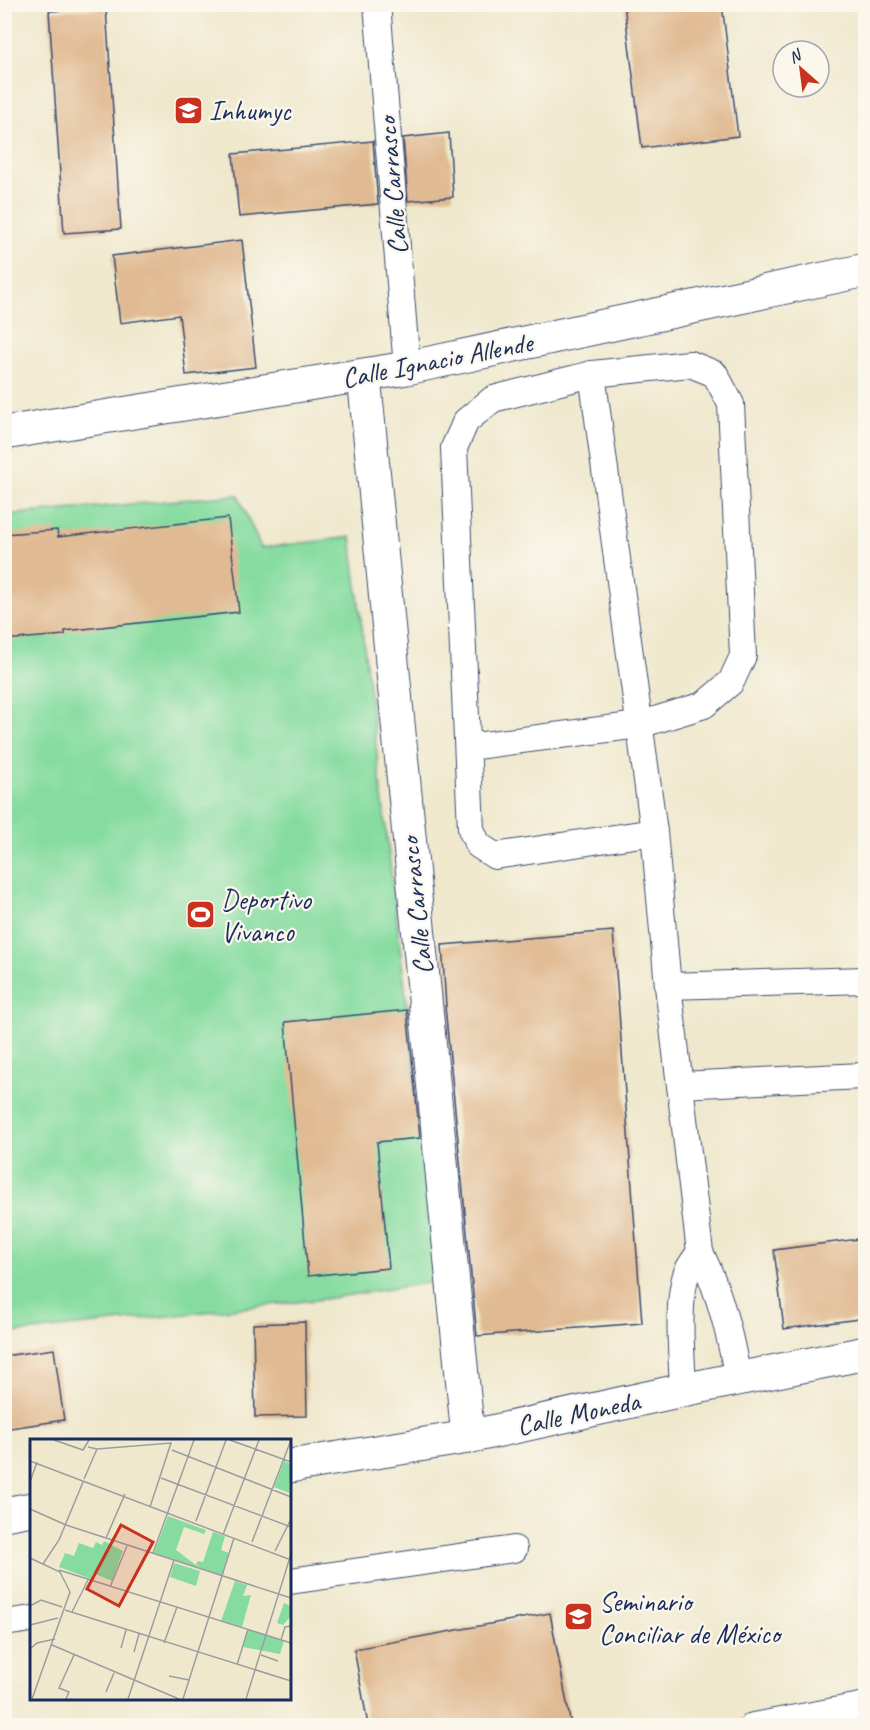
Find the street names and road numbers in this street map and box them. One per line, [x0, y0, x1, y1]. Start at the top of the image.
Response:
street label: Calle Carrasco [368, 113, 415, 256]
street label: Calle Ignacio Allende [339, 324, 537, 396]
street label: Calle Carrasco [391, 833, 441, 976]
street label: Calle Moneda [513, 1383, 644, 1443]

